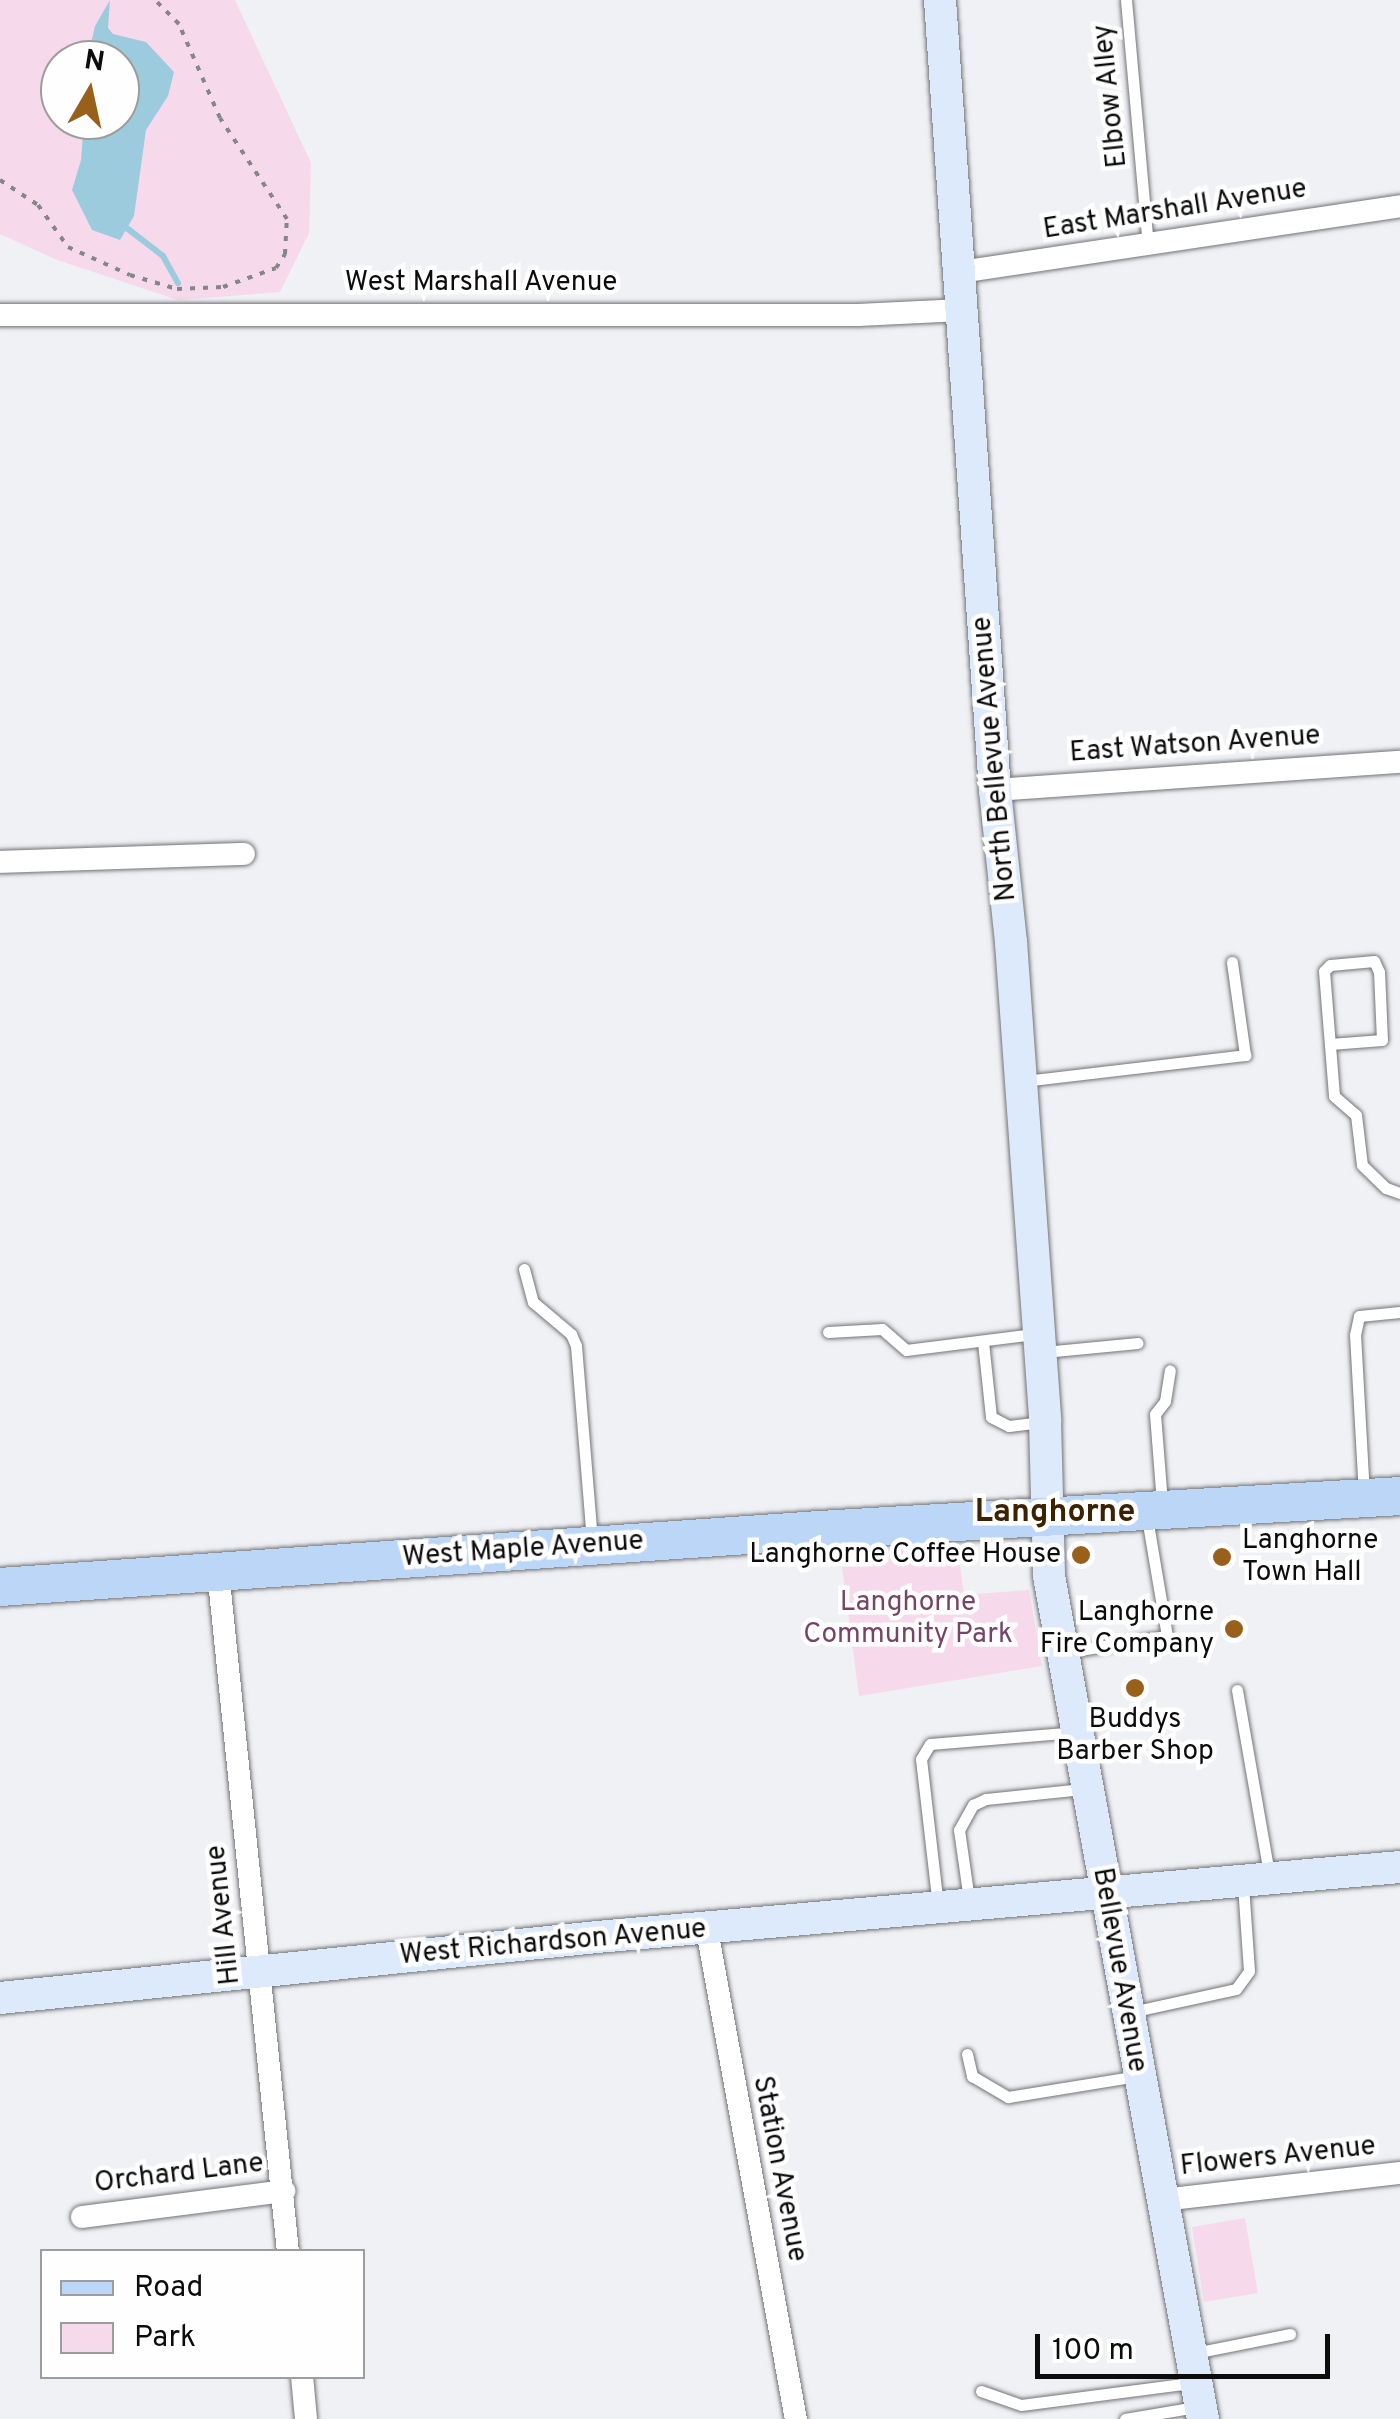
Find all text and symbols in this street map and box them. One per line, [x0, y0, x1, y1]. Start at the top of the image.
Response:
street label: Elbow Alley [1087, 22, 1135, 170]
north arrow [40, 40, 140, 140]
text: N [82, 43, 107, 82]
street label: East Marshall Avenue [1040, 172, 1310, 248]
street label: West Marshall Avenue [344, 266, 618, 300]
street label: North Bellevue Avenue [966, 615, 1024, 903]
street label: East Watson Avenue [1068, 719, 1322, 771]
district label: Langhorne [975, 1494, 1135, 1532]
place label: Langhorne Town Hall [1242, 1524, 1378, 1590]
street label: West Maple Avenue [401, 1525, 645, 1575]
place label: Langhorne Coffee House [749, 1538, 1061, 1572]
marker: Langhorne Coffee House [1070, 1544, 1092, 1566]
marker: Langhorne Town Hall [1211, 1546, 1233, 1568]
park label: Langhorne Community Park [803, 1586, 1013, 1652]
place label: Langhorne Fire Company [1040, 1596, 1214, 1662]
marker: Langhorne Fire Company [1223, 1618, 1245, 1640]
marker: Buddys Barber Shop [1124, 1677, 1146, 1699]
place label: Buddys Barber Shop [1056, 1703, 1214, 1769]
street label: Hill Avenue [200, 1843, 248, 1987]
street label: Bellevue Avenue [1084, 1865, 1154, 2075]
street label: West Richardson Avenue [398, 1913, 708, 1973]
street label: Station Avenue [744, 2073, 814, 2265]
street label: Flowers Avenue [1178, 2130, 1378, 2184]
street label: Orchard Lane [92, 2147, 266, 2201]
legend [40, 2249, 365, 2379]
text: Road [134, 2270, 203, 2307]
scale bar [1040, 2314, 1335, 2376]
text: Park [134, 2320, 196, 2357]
text: 100 m [1052, 2333, 1134, 2370]

